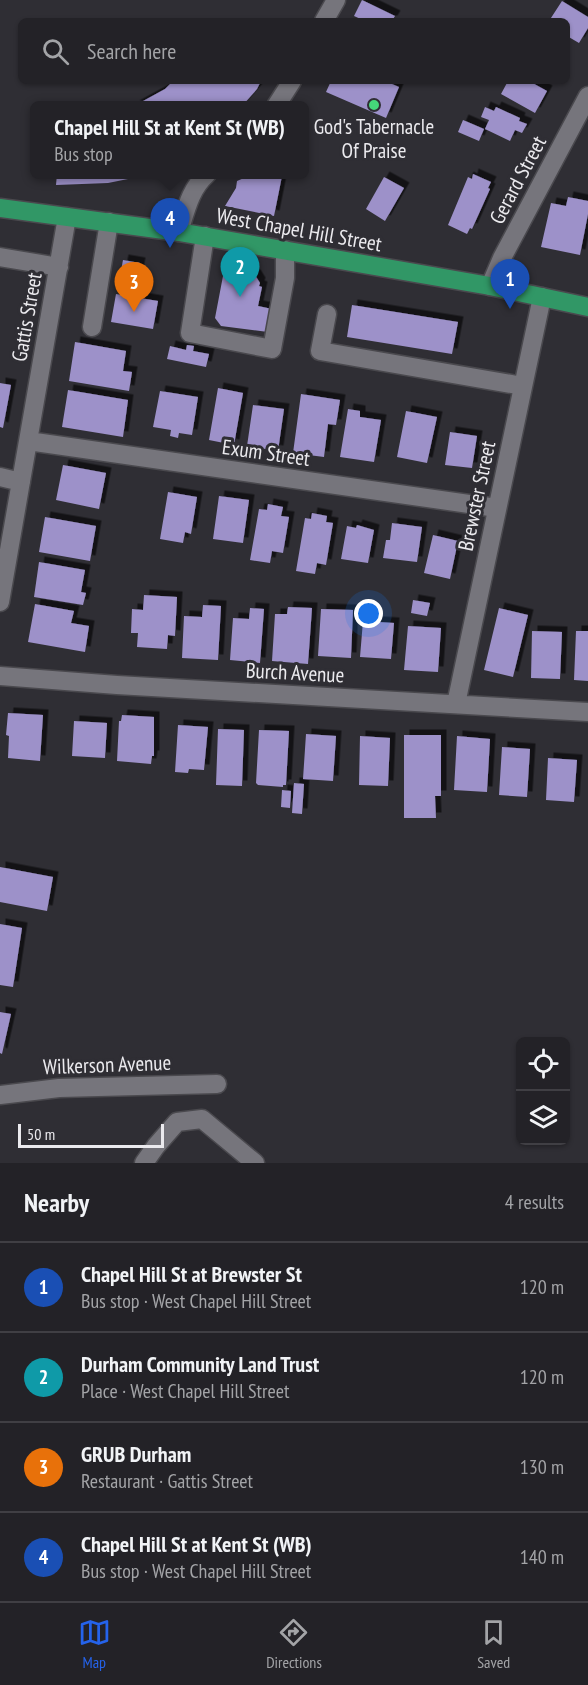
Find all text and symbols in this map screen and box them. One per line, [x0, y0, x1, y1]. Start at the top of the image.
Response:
search box [18, 18, 570, 84]
icon: search [39, 35, 72, 68]
text: Search here [87, 37, 176, 65]
marker: God's Tabernacle Of Praise [367, 98, 381, 112]
popup [30, 101, 309, 179]
text: Chapel Hill St at Kent St (WB) [54, 113, 285, 141]
place label: God's Tabernacle Of Praise [314, 113, 434, 164]
street label: Gerard Street [483, 131, 552, 228]
text: Bus stop [54, 141, 113, 167]
pin: 4 [150, 198, 190, 248]
street label: West Chapel Hill Street [214, 202, 384, 257]
pin: 2 [220, 248, 260, 297]
pin: 1 [490, 260, 530, 309]
pin: 3 [114, 262, 154, 312]
street label: Gattis Street [5, 270, 48, 364]
street label: Exum Street [220, 433, 312, 472]
street label: Brewster Street [452, 438, 501, 553]
your location [354, 599, 383, 628]
street label: Burch Avenue [245, 656, 345, 689]
map controls [516, 1037, 570, 1145]
button: locate [516, 1037, 570, 1091]
street label: Wilkerson Avenue [42, 1049, 172, 1080]
button: layers [516, 1091, 570, 1145]
scale bar [18, 1121, 164, 1148]
text: 50 m [27, 1124, 55, 1144]
text: Nearby [24, 1186, 89, 1219]
text: 4 results [505, 1189, 564, 1215]
text: Chapel Hill St at Brewster St [81, 1260, 302, 1288]
text: 1 [39, 1274, 48, 1300]
text: 120 m [520, 1274, 564, 1300]
text: Bus stop · West Chapel Hill Street [81, 1288, 311, 1314]
text: Durham Community Land Trust [81, 1350, 319, 1378]
text: 2 [39, 1364, 48, 1390]
text: 120 m [520, 1364, 564, 1390]
text: Place · West Chapel Hill Street [81, 1378, 289, 1404]
text: GRUB Durham [81, 1440, 191, 1468]
text: 3 [39, 1454, 48, 1480]
text: 130 m [520, 1454, 564, 1480]
text: Restaurant · Gattis Street [81, 1468, 253, 1494]
text: Chapel Hill St at Kent St (WB) [81, 1530, 312, 1558]
text: 4 [39, 1544, 48, 1570]
text: 140 m [520, 1544, 564, 1570]
text: Bus stop · West Chapel Hill Street [81, 1558, 311, 1584]
tab: Map [78, 1616, 111, 1672]
tab: Directions [266, 1616, 322, 1672]
tab: Saved [477, 1616, 510, 1672]

